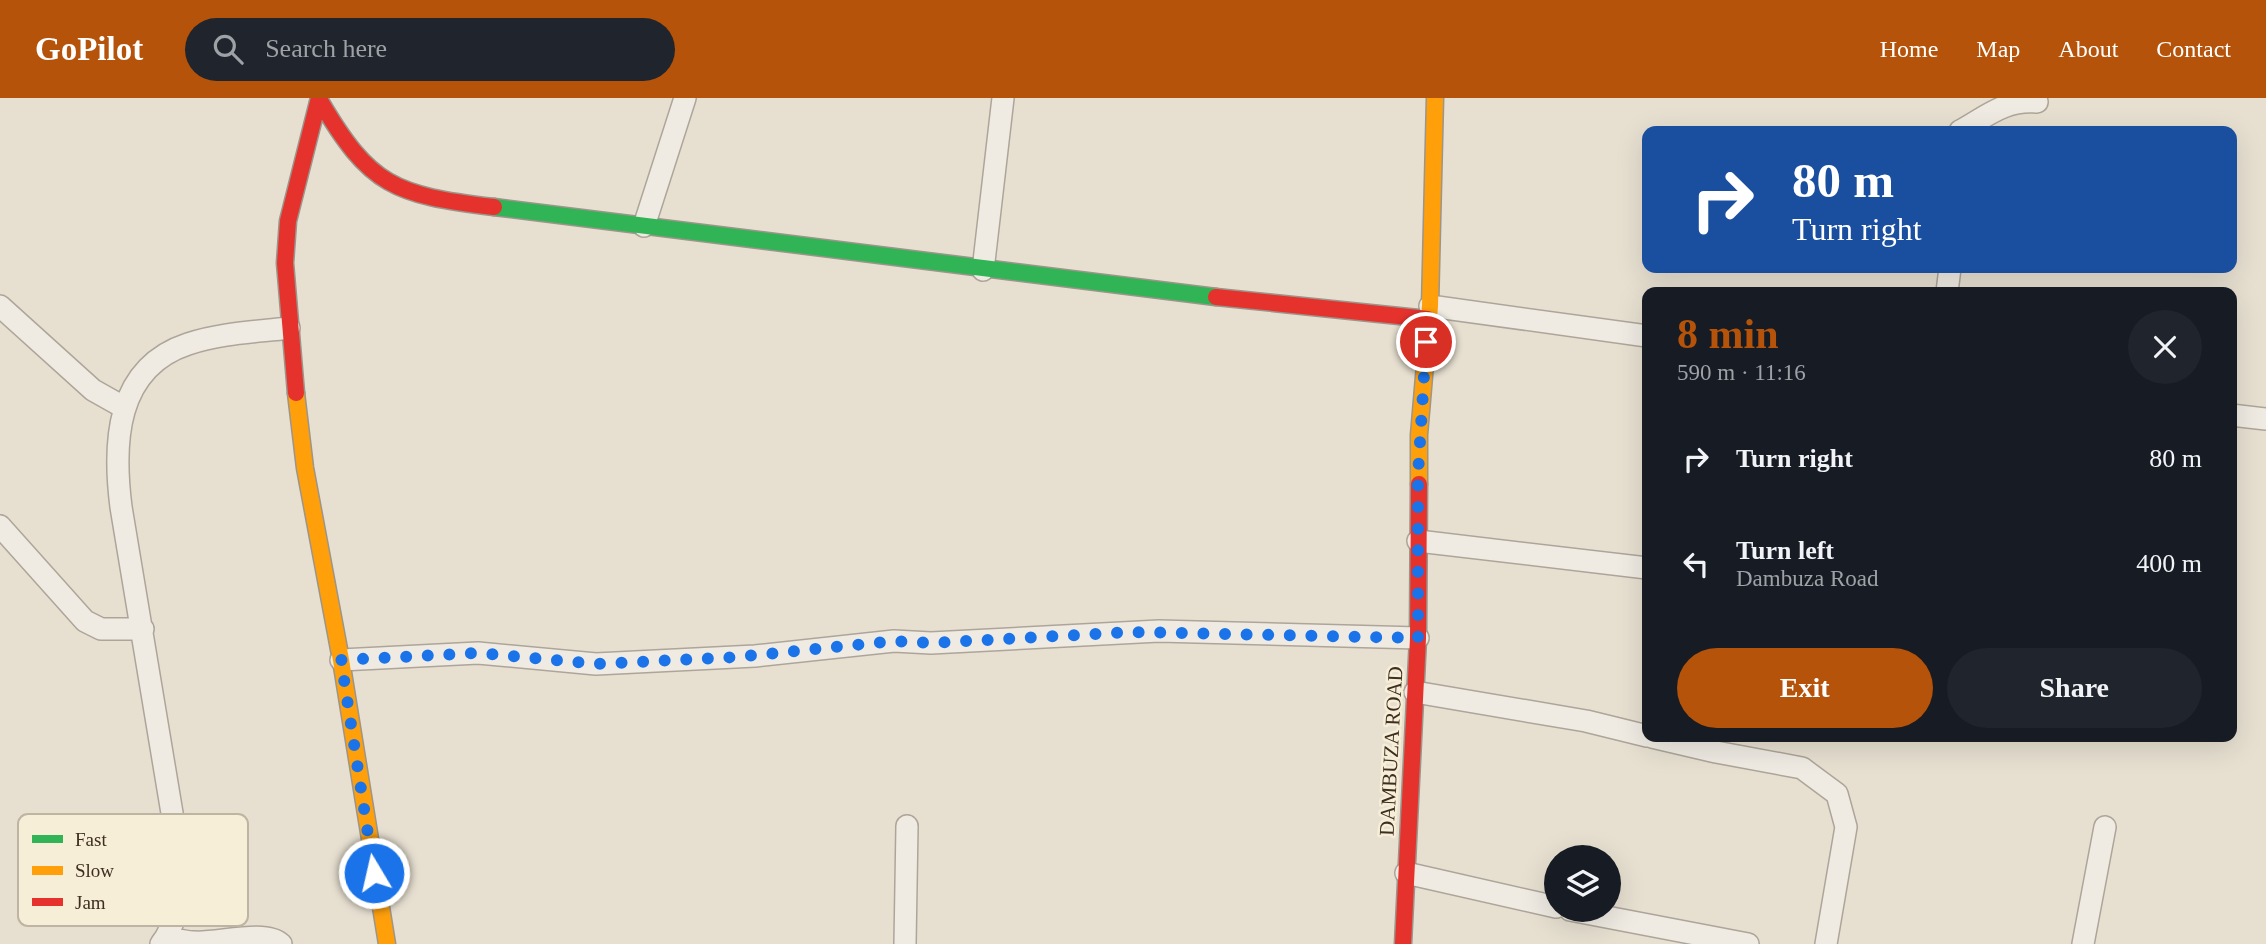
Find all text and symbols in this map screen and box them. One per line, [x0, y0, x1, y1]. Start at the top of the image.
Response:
search box [185, 18, 675, 81]
icon: search [209, 30, 247, 68]
text: GoPilot [35, 31, 143, 67]
text: Search here [265, 34, 387, 63]
text: Home [1880, 36, 1938, 62]
text: Map [1976, 36, 2020, 62]
text: About [2058, 36, 2118, 62]
text: Contact [2156, 36, 2231, 62]
text: 80 m [1792, 153, 1894, 208]
icon: right [1677, 154, 1768, 245]
text: Turn right [1792, 211, 1922, 247]
button: close [2128, 310, 2202, 384]
text: 8 min [1677, 311, 1779, 357]
pin [1396, 312, 1456, 372]
icon: arrive [1407, 323, 1445, 361]
text: 590 m · 11:16 [1677, 360, 1806, 385]
icon: right [1677, 440, 1715, 478]
text: Turn right [1736, 444, 1853, 473]
text: 80 m [2149, 444, 2202, 473]
text: Turn left [1736, 536, 1834, 565]
icon: left [1677, 545, 1715, 583]
text: 400 m [2136, 549, 2202, 578]
text: Dambuza Road [1736, 566, 1878, 591]
button: Exit [1677, 648, 1933, 728]
button: Share [1947, 648, 2202, 728]
street label: DAMBUZA ROAD [1375, 666, 1407, 836]
legend [18, 814, 248, 926]
text: Fast [75, 829, 107, 850]
position arrow [337, 836, 411, 910]
map controls [1544, 845, 1621, 922]
button: layers [1544, 845, 1621, 922]
text: Slow [75, 860, 114, 881]
text: Jam [75, 892, 106, 913]

